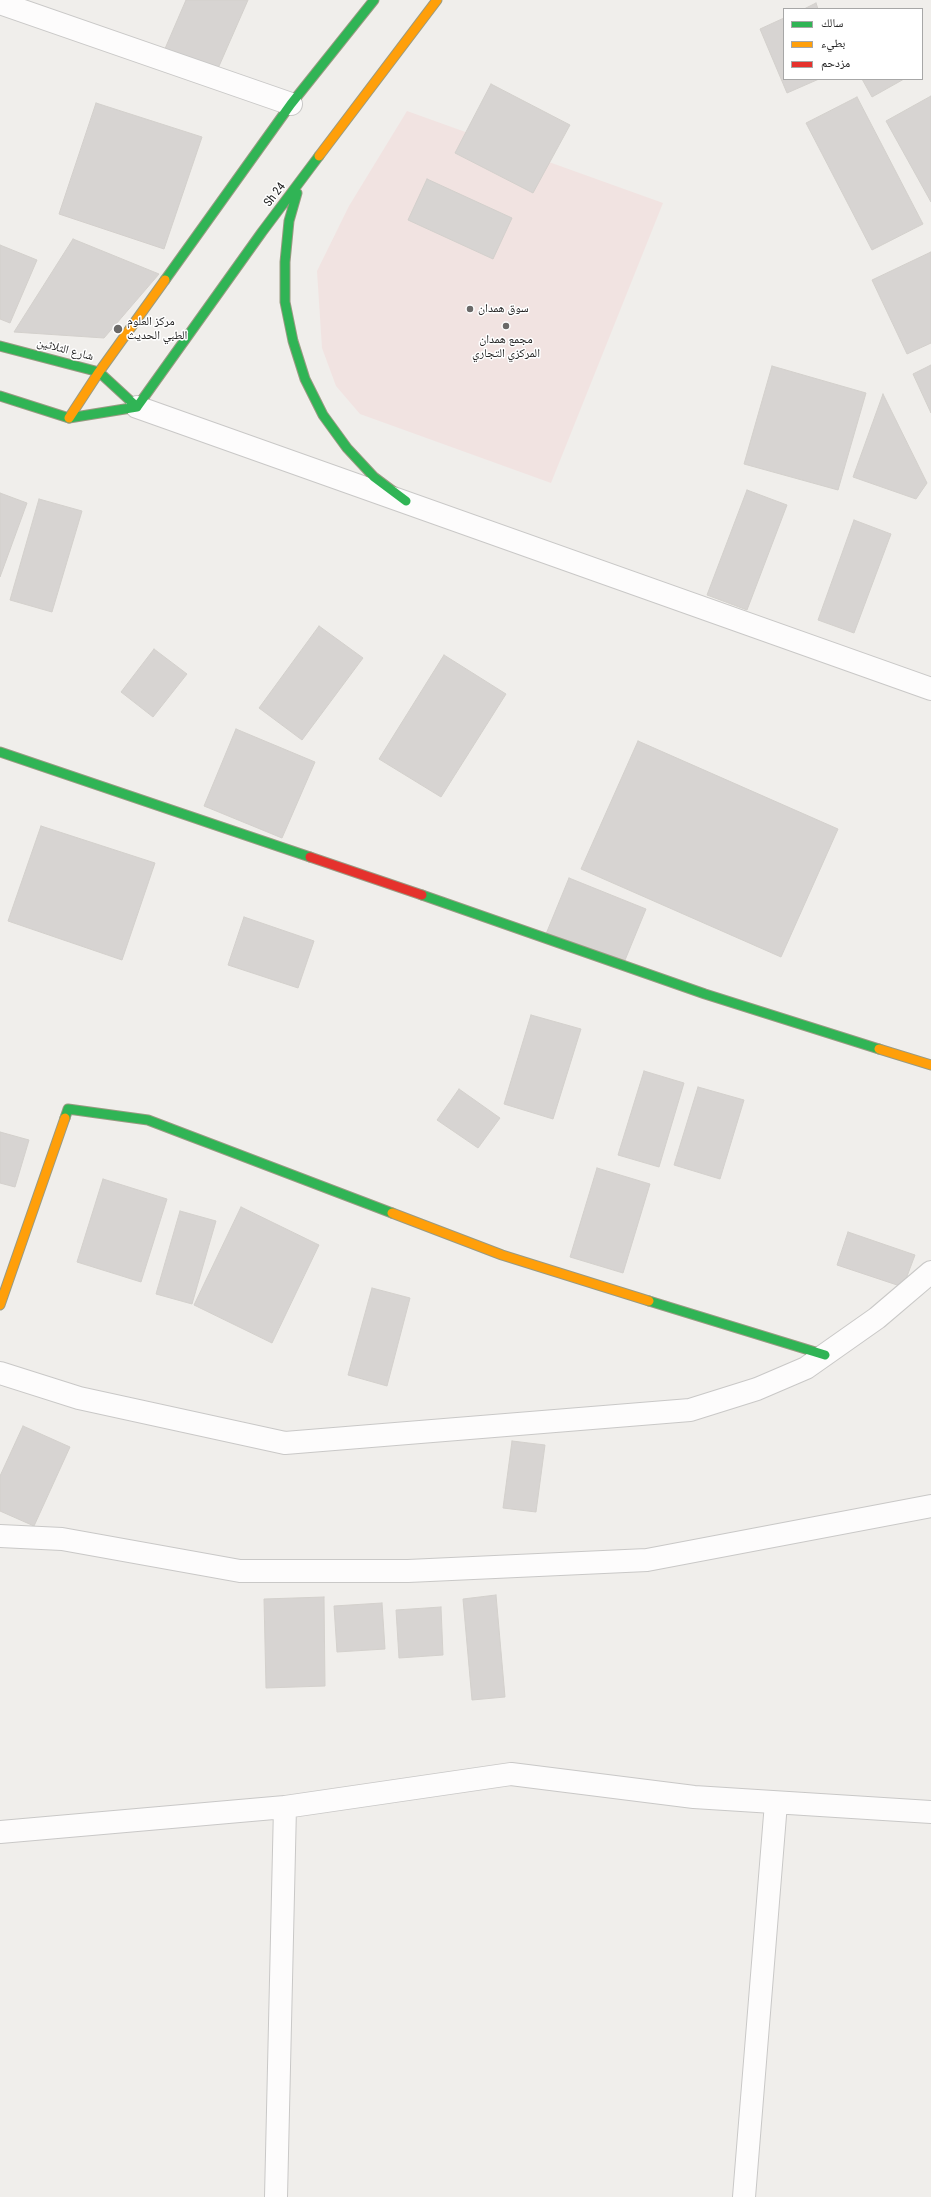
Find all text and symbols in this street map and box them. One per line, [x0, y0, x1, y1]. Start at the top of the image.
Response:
legend [783, 8, 923, 80]
text: سالك [821, 16, 843, 30]
text: بطيء [821, 36, 845, 50]
text: مزدحم [821, 56, 850, 70]
street label: Sh 24 [261, 180, 289, 210]
place label: سوق همدان [478, 302, 529, 316]
marker: سوق همدان [465, 304, 475, 314]
place label: مركز العلوم الطبي الحديث [127, 315, 187, 343]
marker: مجمع همدان المركزي التجاري [501, 321, 511, 331]
marker: مركز العلوم الطبي الحديث [112, 323, 124, 335]
place label: مجمع همدان المركزي التجاري [472, 333, 540, 361]
street label: شارع الثلاثين [35, 336, 95, 364]

